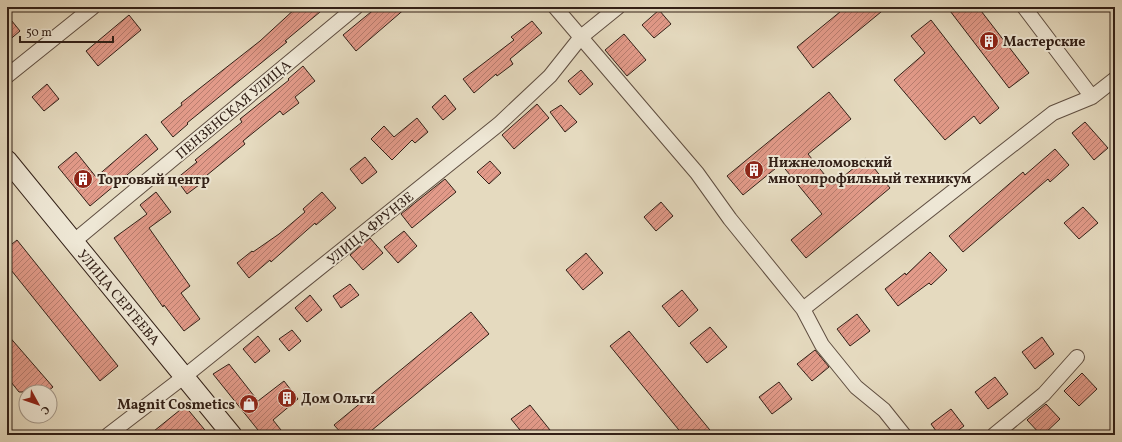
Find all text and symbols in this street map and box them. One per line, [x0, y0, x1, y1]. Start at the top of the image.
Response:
scale bar [20, 18, 113, 44]
text: 50 m [26, 25, 52, 41]
building icon: Мастерские [978, 30, 1000, 52]
place label: Мастерские [1003, 33, 1085, 52]
street label: ПЕНЗЕНСКАЯ УЛИЦА [172, 56, 296, 164]
place label: Нижнеломовский многопрофильный техникум [768, 154, 972, 189]
building icon: Нижнеломовский многопрофильный техникум [743, 159, 765, 181]
building icon: Торговый центр [72, 168, 94, 190]
place label: Торговый центр [97, 171, 210, 190]
street label: УЛИЦА ФРУНЗЕ [324, 188, 418, 270]
street label: УЛИЦА СЕРГЕЕВА [72, 246, 164, 350]
north arrow [18, 384, 58, 424]
building icon: Дом Ольги [276, 387, 298, 409]
place label: Дом Ольги [301, 390, 375, 409]
shop icon: Magnit Cosmetics [238, 393, 260, 415]
place label: Magnit Cosmetics [117, 396, 235, 415]
text: С [36, 402, 53, 417]

